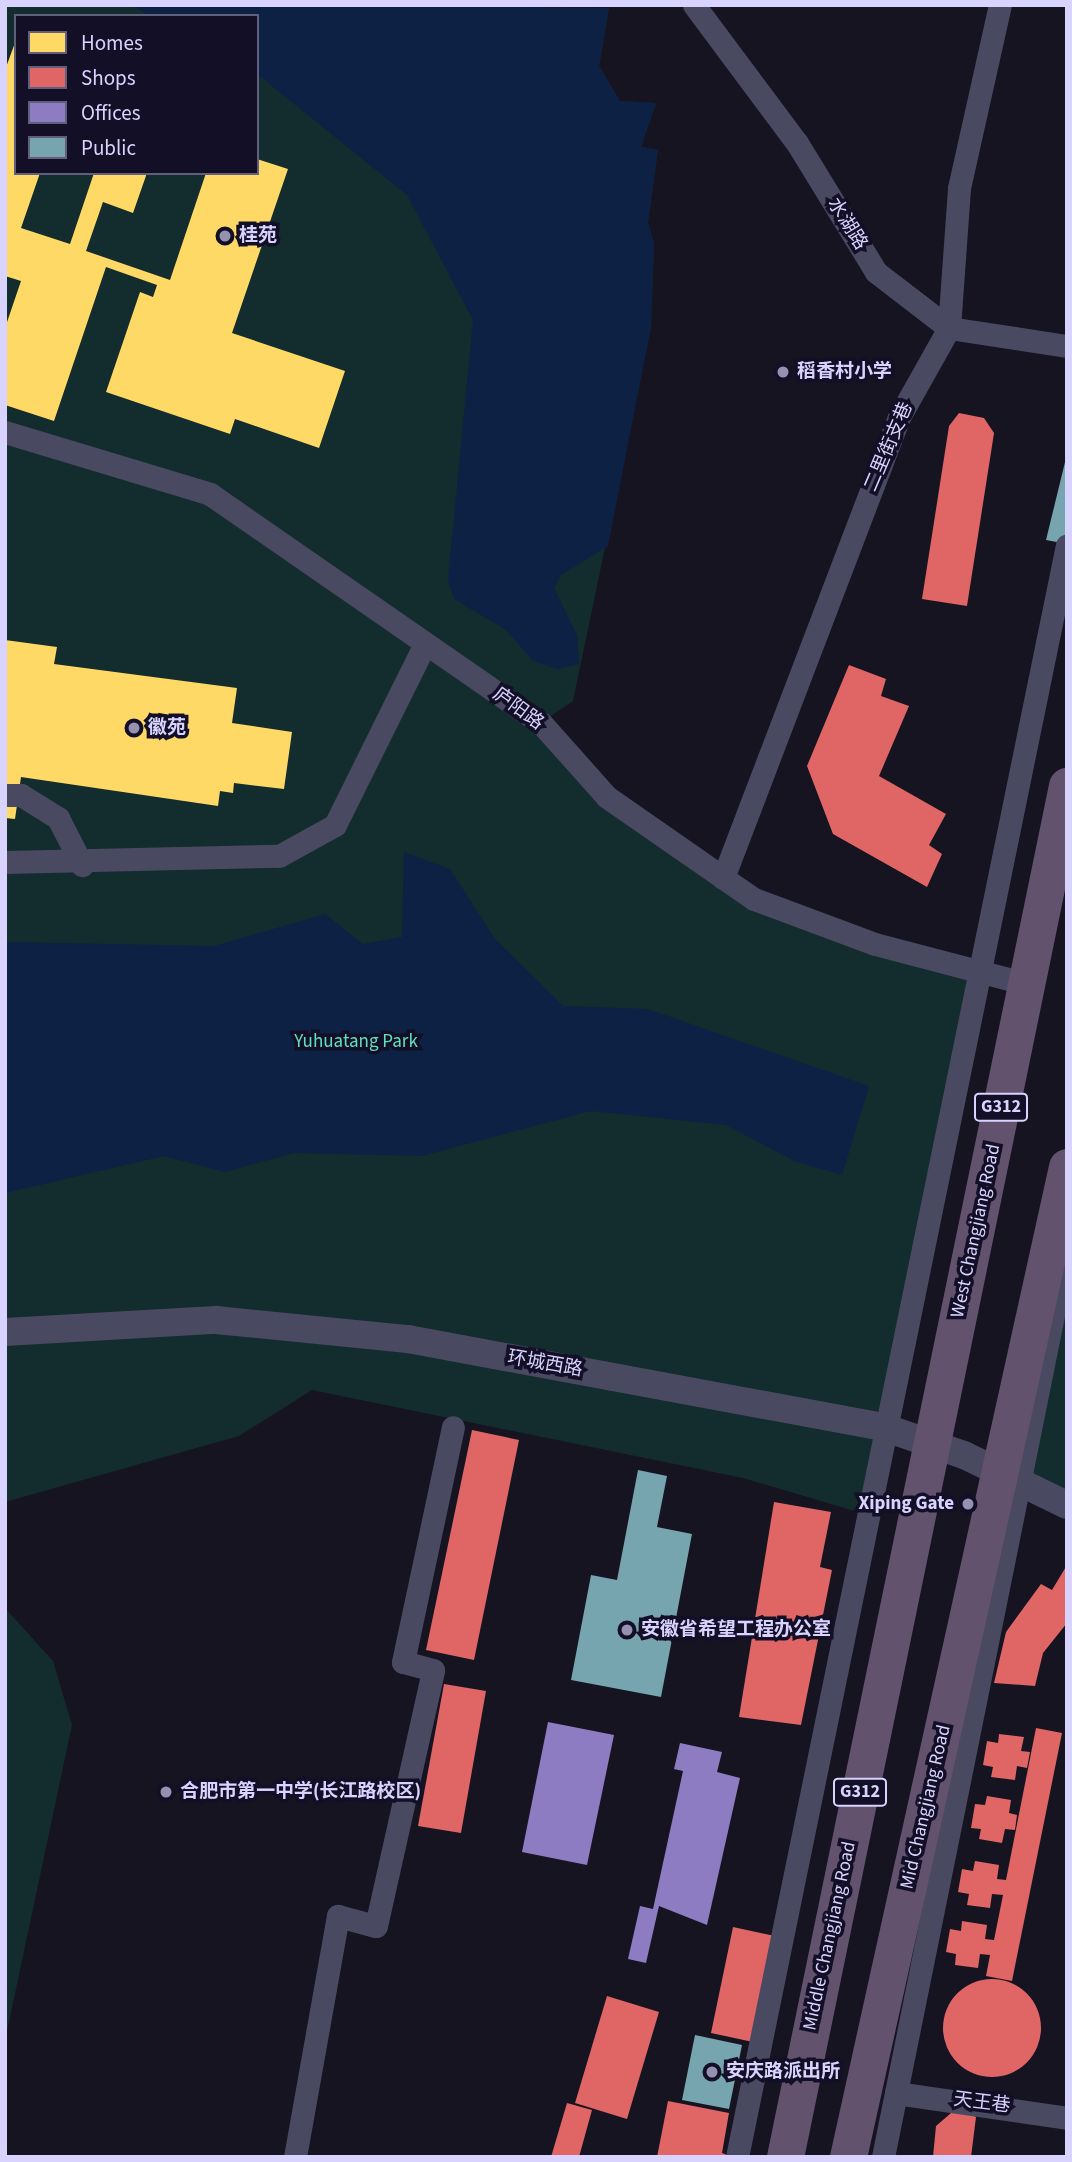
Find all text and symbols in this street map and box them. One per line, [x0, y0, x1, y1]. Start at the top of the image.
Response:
legend [14, 14, 259, 175]
text: Homes [81, 28, 143, 58]
text: Shops [81, 63, 135, 93]
text: Offices [81, 98, 141, 128]
text: Public [81, 133, 136, 163]
street label: 水湖路 [822, 194, 872, 254]
place label: 桂苑 [239, 225, 277, 247]
marker: 桂苑 [217, 228, 233, 244]
place label: 稻香村小学 [797, 361, 892, 383]
marker: 稻香村小学 [775, 364, 791, 380]
street label: 二里街支巷 [860, 399, 918, 495]
street label: 庐阳路 [488, 683, 548, 735]
place label: 徽苑 [148, 717, 186, 739]
marker: 徽苑 [126, 720, 142, 736]
park label: Yuhuatang Park [294, 1031, 418, 1053]
road number: G312 [973, 1092, 1029, 1122]
street label: West Changjiang Road [946, 1142, 1006, 1320]
street label: 环城西路 [506, 1346, 584, 1382]
place label: Xiping Gate [858, 1493, 954, 1515]
marker: Xiping Gate [960, 1496, 976, 1512]
place label: 安徽省希望工程办公室 [641, 1619, 831, 1641]
marker: 安徽省希望工程办公室 [619, 1622, 635, 1638]
street label: Mid Changjiang Road [896, 1723, 956, 1891]
road number: G312 [832, 1778, 888, 1806]
place label: 合肥市第一中学(长江路校区) [180, 1781, 421, 1803]
marker: 合肥市第一中学(长江路校区) [158, 1784, 174, 1800]
street label: Middle Changjiang Road [799, 1839, 861, 2033]
place label: 安庆路派出所 [726, 2061, 840, 2083]
marker: 安庆路派出所 [704, 2064, 720, 2080]
street label: 天王巷 [952, 2088, 1012, 2118]

